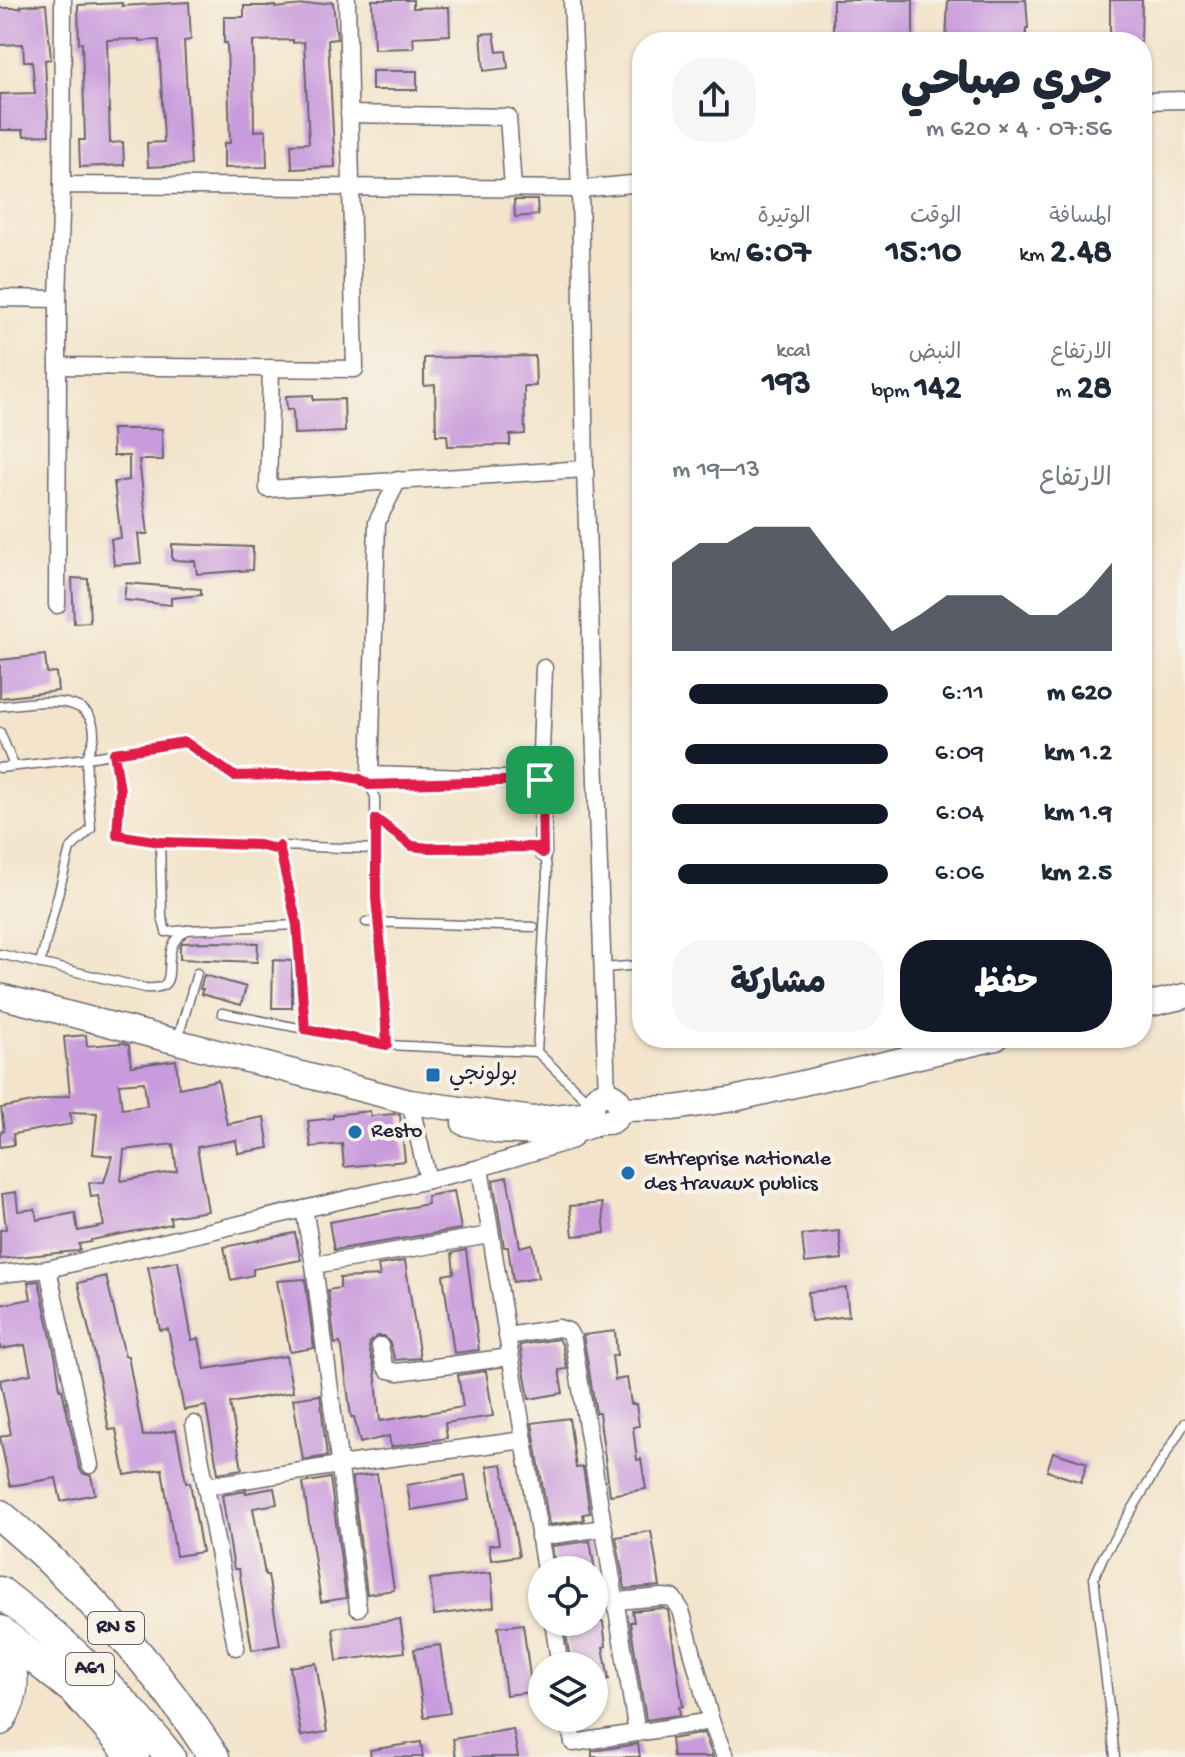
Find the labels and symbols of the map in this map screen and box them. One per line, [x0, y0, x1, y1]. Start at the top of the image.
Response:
pin [506, 746, 574, 814]
place label: بولونجي [449, 1062, 517, 1091]
marker: بولونجي [424, 1066, 442, 1084]
place label: Resto [371, 1119, 422, 1145]
marker: Resto [346, 1123, 364, 1141]
place label: Entreprise nationale des travaux publics [644, 1147, 832, 1198]
marker: Entreprise nationale des travaux publics [619, 1164, 637, 1182]
road number: RN 5 [88, 1612, 144, 1644]
road number: A61 [66, 1653, 114, 1685]

